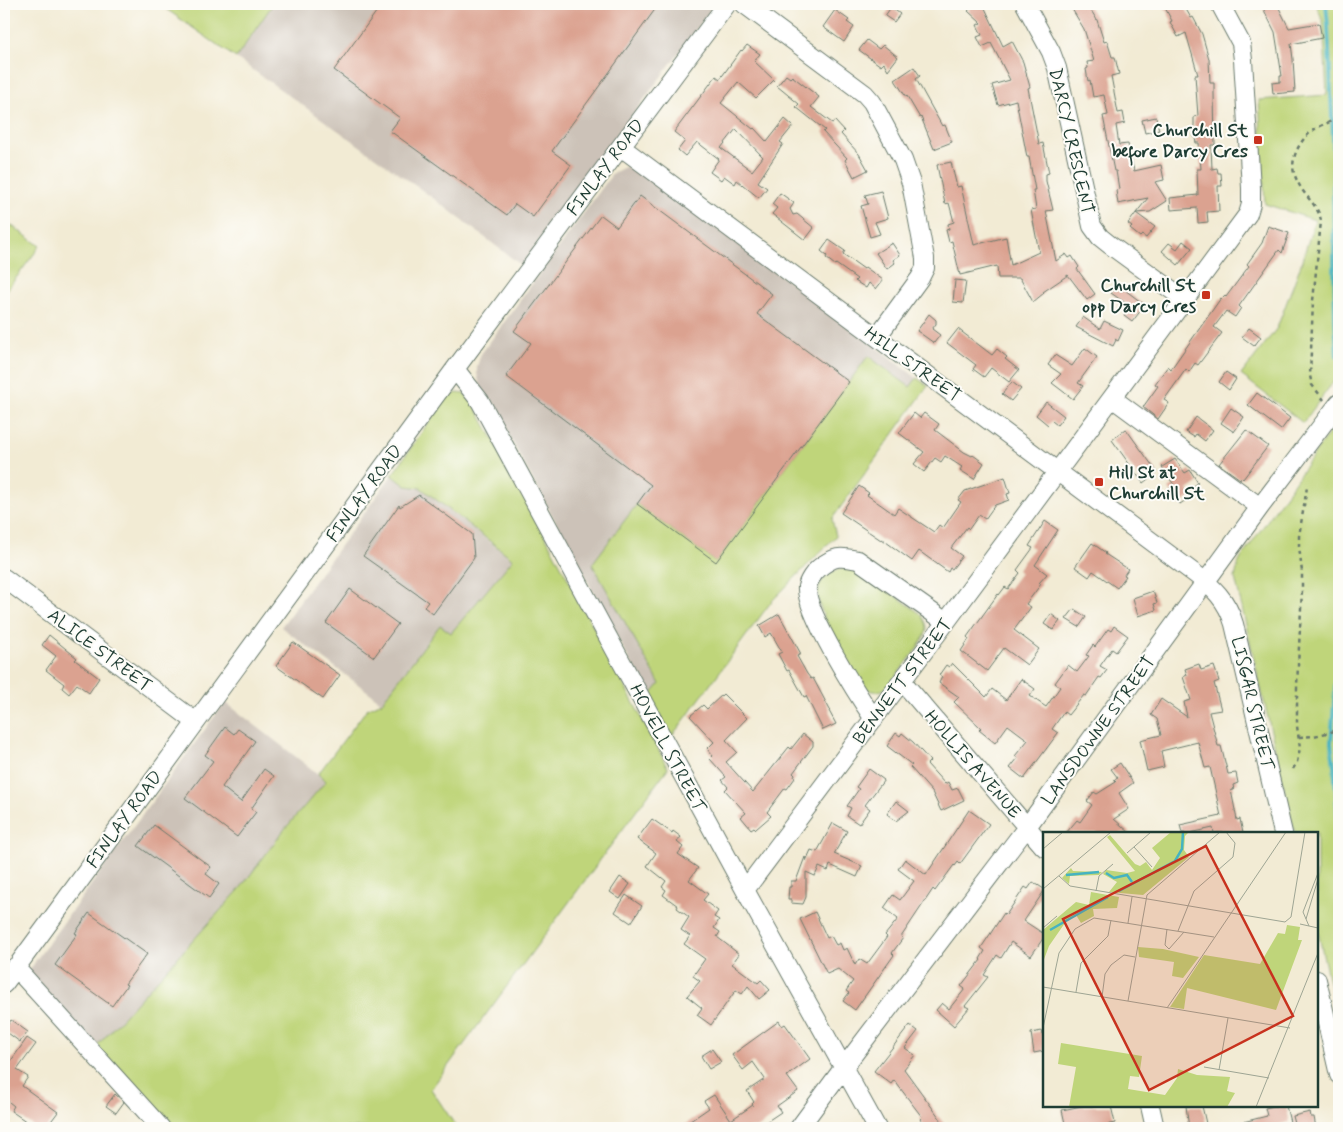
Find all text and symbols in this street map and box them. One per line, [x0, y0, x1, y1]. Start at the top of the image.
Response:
street label: DARCY CRESCENT [1043, 66, 1100, 217]
street label: FINLAY ROAD [561, 114, 650, 221]
place label: Churchill St before Darcy Cres [1111, 119, 1248, 166]
marker: Churchill St before Darcy Cres [1252, 134, 1264, 146]
place label: Churchill St opp Darcy Cres [1082, 274, 1196, 319]
marker: Churchill St opp Darcy Cres [1200, 289, 1212, 301]
street label: HILL STREET [859, 322, 966, 408]
street label: FINLAY ROAD [321, 440, 408, 547]
place label: Hill St at Churchill St [1109, 461, 1205, 506]
marker: Hill St at Churchill St [1093, 476, 1105, 488]
street label: ALICE STREET [42, 604, 157, 698]
street label: BENNETT STREET [848, 614, 958, 749]
street label: LISGAR STREET [1225, 634, 1279, 773]
street label: LANSDOWNE STREET [1036, 651, 1161, 810]
street label: HOVELL STREET [623, 680, 711, 817]
street label: HOLLIS AVENUE [918, 705, 1026, 824]
street label: FINLAY ROAD [81, 766, 168, 873]
inset map [1043, 832, 1318, 1107]

